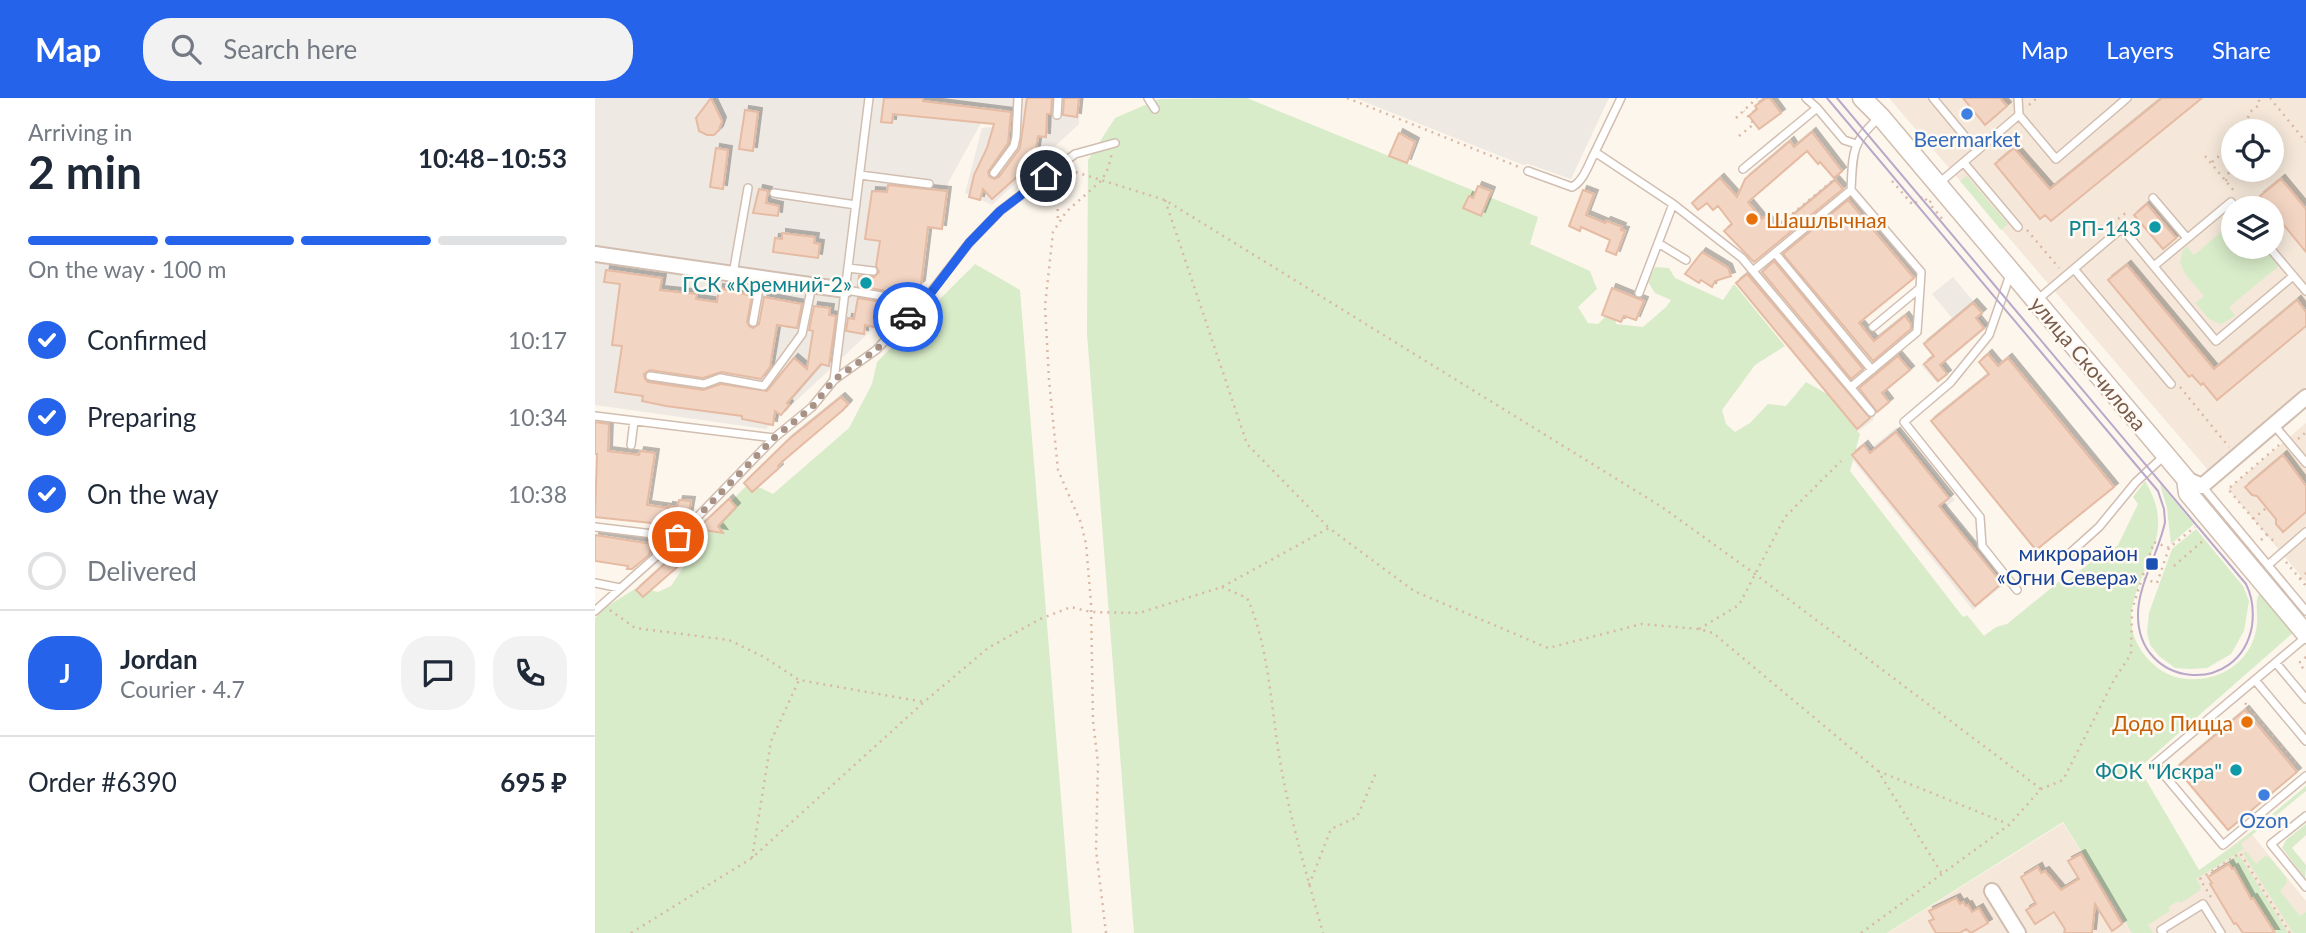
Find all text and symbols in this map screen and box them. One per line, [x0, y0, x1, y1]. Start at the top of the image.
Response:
search box [143, 18, 633, 81]
text: Map [35, 29, 101, 69]
icon: search [167, 30, 205, 68]
text: Search here [223, 33, 357, 65]
text: Map [2021, 35, 2068, 64]
text: Layers [2106, 35, 2174, 64]
text: Share [2212, 35, 2271, 64]
marker: Beermarket [1959, 106, 1975, 122]
text: Arriving in [28, 118, 132, 146]
map controls [2221, 119, 2284, 259]
button: locate [2221, 119, 2284, 182]
place label: Beermarket [1913, 126, 2021, 151]
text: 10:48–10:53 [418, 142, 567, 174]
text: 2 min [28, 144, 142, 199]
pin [1016, 146, 1076, 206]
icon: home [1027, 157, 1065, 195]
button: layers [2221, 196, 2284, 259]
place label: Шашлычная [1766, 207, 1887, 232]
marker: Шашлычная [1744, 211, 1760, 227]
place label: РП-143 [2069, 215, 2141, 240]
marker: РП-143 [2147, 219, 2163, 235]
text: On the way · 100 m [28, 255, 227, 283]
place label: ГСК «Кремний-2» [682, 271, 852, 296]
marker: ГСК «Кремний-2» [858, 275, 874, 291]
courier [873, 282, 943, 352]
street label: улица Скочилова [2026, 291, 2152, 435]
icon: car [889, 298, 927, 336]
icon: check [28, 321, 66, 359]
text: Confirmed [87, 324, 207, 356]
text: 10:17 [508, 326, 567, 354]
icon: check [28, 398, 66, 436]
text: Preparing [87, 401, 196, 433]
text: 10:34 [508, 403, 567, 431]
icon: check [28, 475, 66, 513]
text: On the way [87, 478, 219, 510]
text: 10:38 [508, 480, 567, 508]
pin [648, 507, 708, 567]
icon: bag [659, 518, 697, 556]
place label: микрорайон «Огни Севера» [1997, 540, 2138, 589]
text: Delivered [87, 555, 197, 587]
marker: микрорайон «Огни Севера» [2144, 556, 2160, 572]
button: chat [401, 636, 475, 710]
button: phone [493, 636, 567, 710]
text: Jordan [120, 643, 198, 675]
text: J [59, 657, 71, 689]
text: Courier · 4.7 [120, 675, 245, 703]
place label: Додо Пицца [2112, 710, 2233, 735]
marker: Додо Пицца [2239, 714, 2255, 730]
place label: ФОК "Искра" [2095, 758, 2222, 783]
marker: ФОК "Искра" [2228, 762, 2244, 778]
text: Order #6390 [28, 766, 177, 798]
text: 695 ₽ [500, 766, 567, 798]
marker: Ozon [2256, 787, 2272, 803]
place label: Ozon [2239, 807, 2289, 832]

